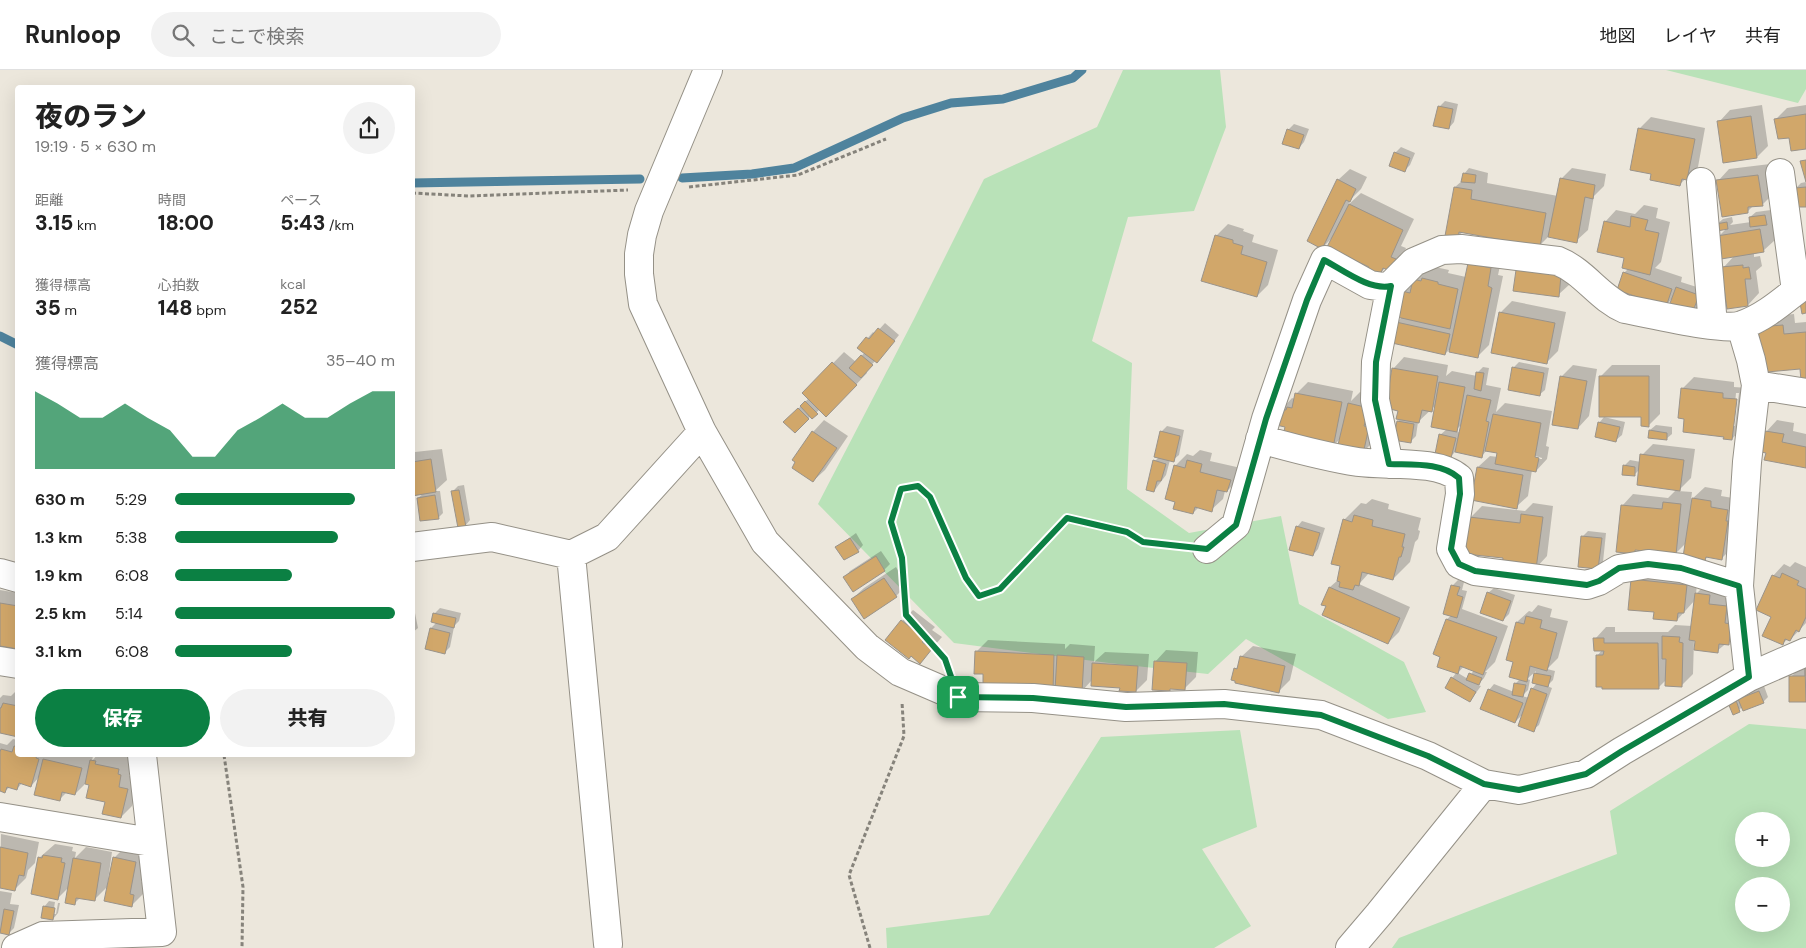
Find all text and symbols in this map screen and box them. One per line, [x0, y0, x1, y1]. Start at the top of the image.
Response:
search box [151, 12, 501, 57]
text: Runloop [25, 19, 121, 50]
icon: search [169, 21, 197, 49]
text: ここで検索 [209, 24, 304, 49]
text: 地図 [1600, 24, 1636, 48]
text: レイヤ [1664, 24, 1717, 48]
text: 共有 [1745, 24, 1781, 48]
text: 夜のラン [35, 98, 147, 135]
button: share [343, 102, 395, 154]
text: 19:19 · 5 × 630 m [35, 136, 156, 157]
text: 距離 [35, 191, 63, 209]
text: 時間 [158, 191, 186, 209]
text: ペース [280, 191, 322, 209]
text: 3.15 [35, 209, 73, 237]
text: 18:00 [158, 209, 214, 237]
text: 5:43 [280, 209, 325, 237]
text: km [73, 216, 97, 234]
text: /km [325, 216, 354, 234]
text: kcal [280, 275, 306, 293]
text: 獲得標高 [35, 276, 91, 294]
text: 心拍数 [158, 276, 200, 294]
text: 252 [280, 293, 318, 321]
text: 35 [35, 294, 61, 322]
text: 148 [158, 294, 193, 322]
text: m [61, 301, 77, 319]
text: bpm [193, 301, 226, 319]
text: 35–40 m [326, 350, 395, 371]
text: 獲得標高 [35, 353, 99, 374]
text: 630 m [35, 489, 85, 510]
text: 5:29 [115, 489, 147, 510]
text: 1.3 km [35, 527, 83, 548]
text: 5:38 [115, 527, 147, 548]
text: 1.9 km [35, 565, 83, 586]
text: 6:08 [115, 565, 149, 586]
text: 2.5 km [35, 603, 86, 624]
text: 5:14 [115, 603, 143, 624]
text: 3.1 km [35, 641, 82, 662]
text: 6:08 [115, 641, 149, 662]
pin [937, 676, 979, 718]
icon: arrive [944, 683, 972, 711]
button: 保存 [35, 689, 210, 747]
button: 共有 [220, 689, 395, 747]
map controls [1735, 812, 1790, 932]
button: + [1735, 812, 1790, 867]
button: − [1735, 877, 1790, 932]

